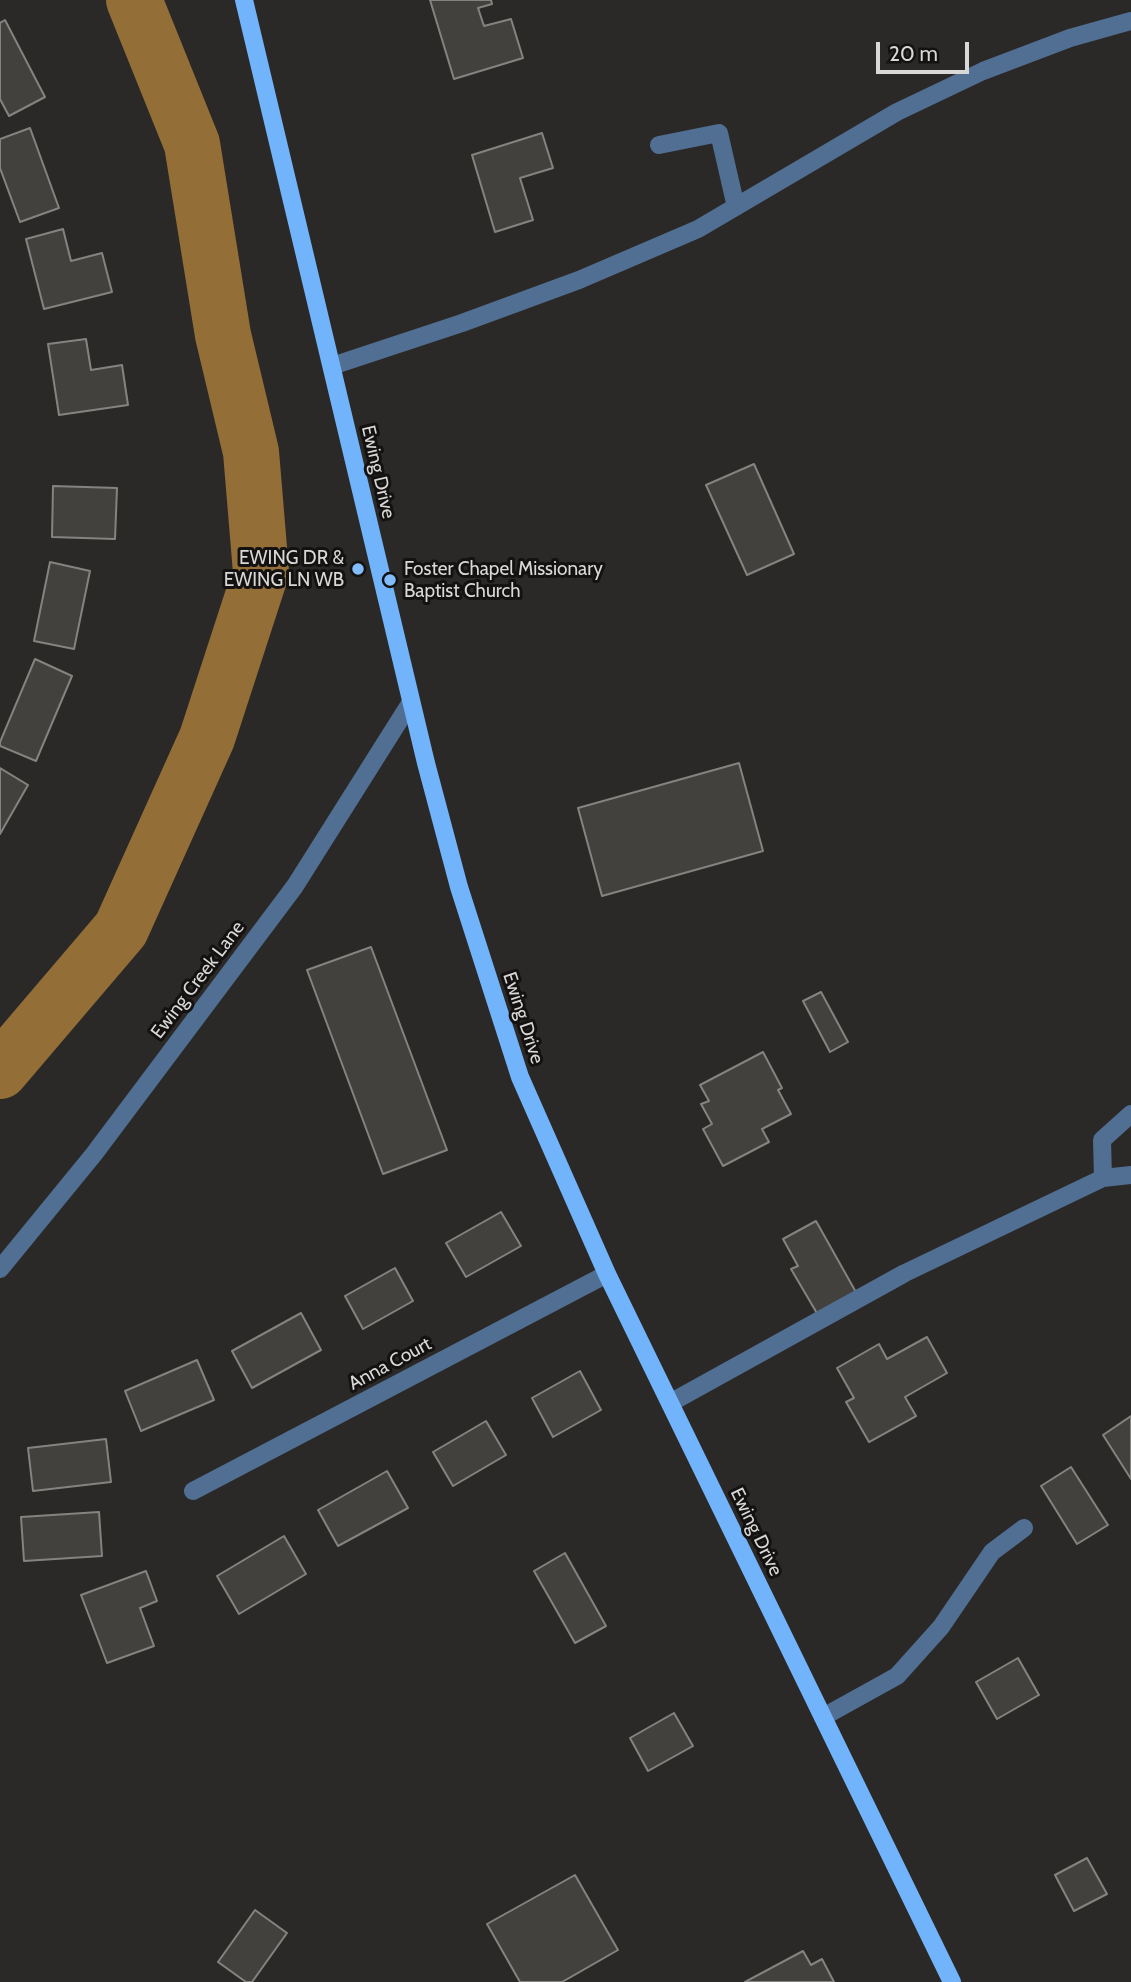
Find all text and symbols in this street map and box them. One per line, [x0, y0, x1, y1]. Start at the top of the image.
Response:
scale bar [879, 28, 972, 72]
text: 20 m [889, 41, 938, 66]
street label: Ewing Drive [356, 423, 400, 521]
place label: EWING DR & EWING LN WB [224, 547, 344, 591]
place label: Foster Chapel Missionary Baptist Church [404, 558, 603, 602]
marker: EWING DR & EWING LN WB [350, 561, 366, 577]
marker: Foster Chapel Missionary Baptist Church [382, 572, 398, 588]
street label: Ewing Creek Lane [146, 917, 250, 1043]
street label: Ewing Drive [497, 969, 549, 1067]
street label: Anna Court [345, 1333, 435, 1395]
street label: Ewing Drive [725, 1484, 787, 1580]

